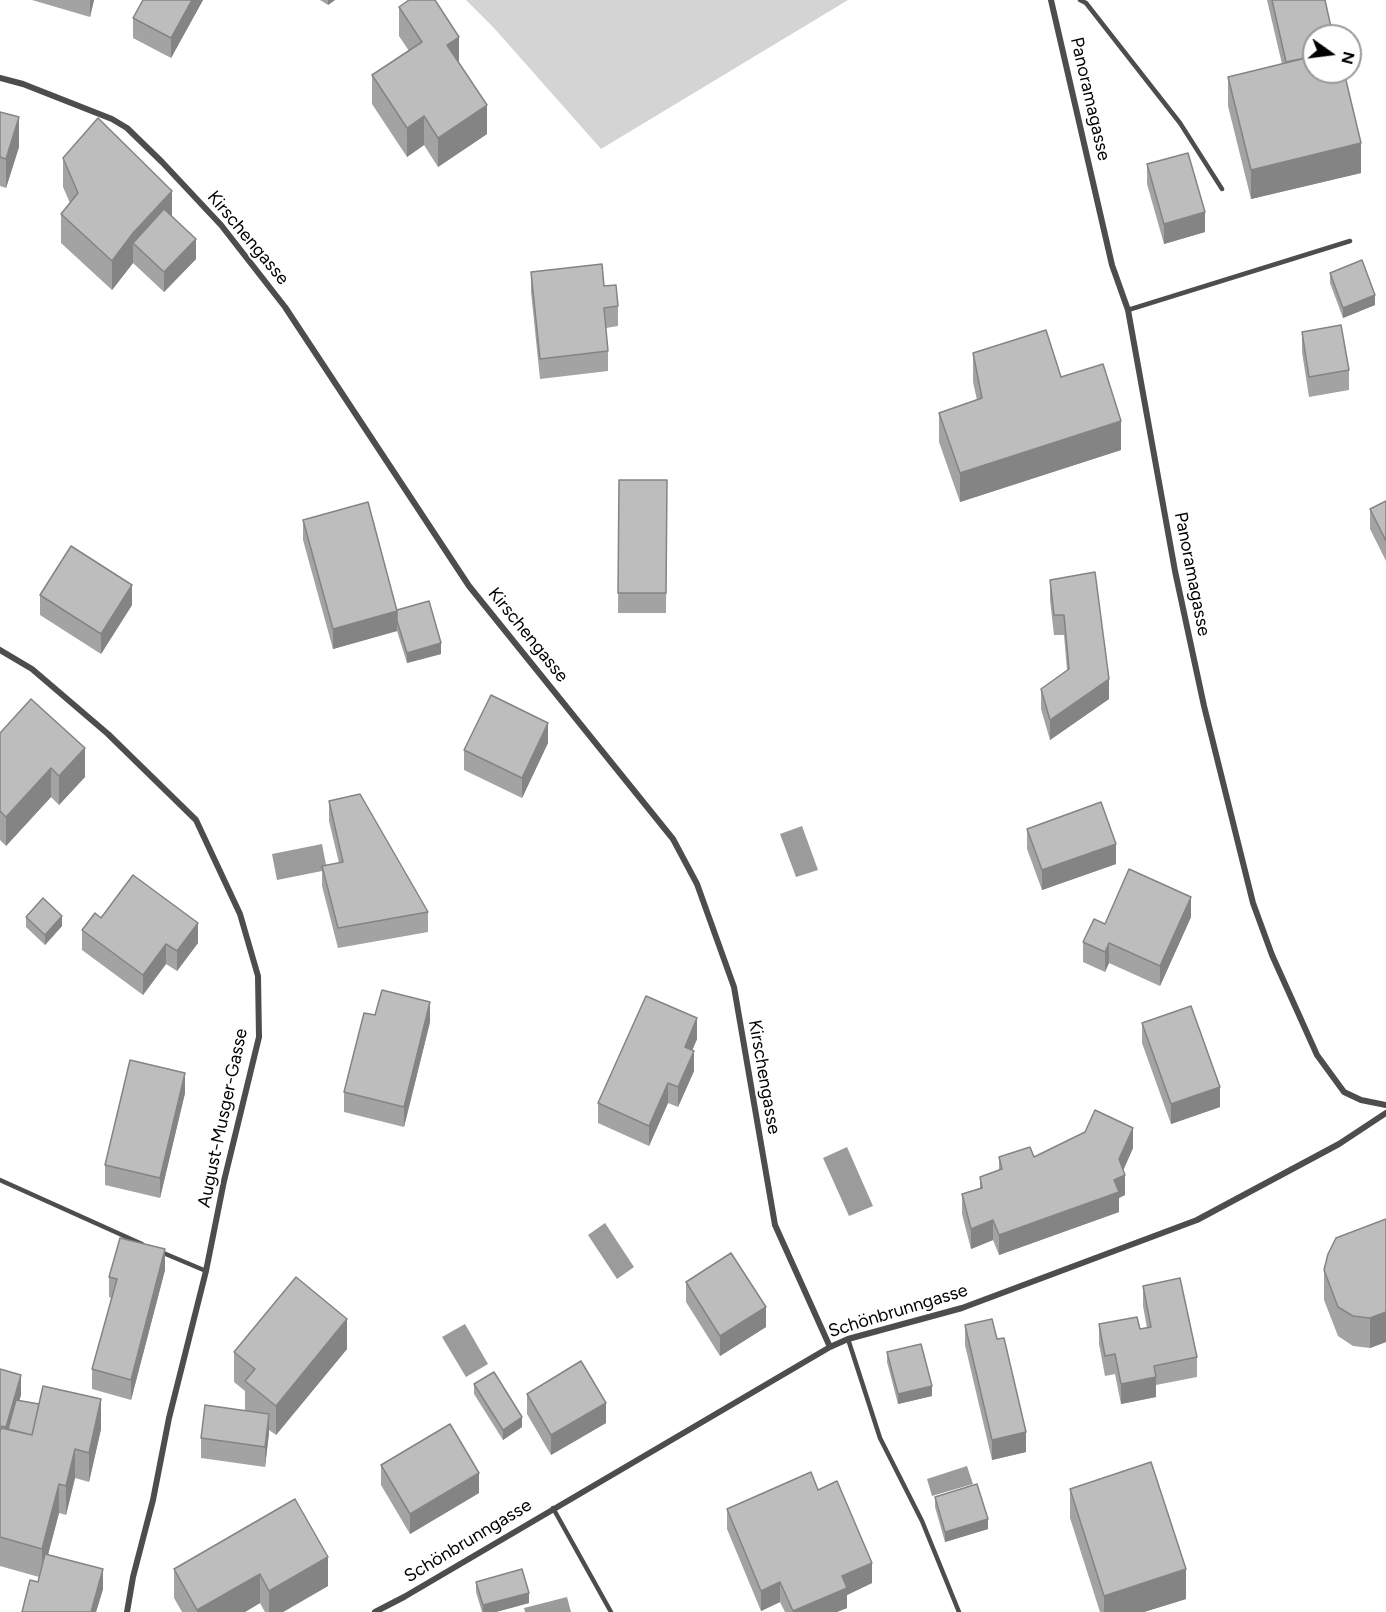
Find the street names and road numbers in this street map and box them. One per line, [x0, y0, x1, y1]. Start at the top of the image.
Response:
street label: Panoramagasse [1065, 35, 1115, 163]
street label: Kirschengasse [203, 187, 293, 289]
street label: Panoramagasse [1169, 510, 1215, 638]
street label: Kirschengasse [483, 583, 573, 687]
street label: Kirschengasse [743, 1018, 785, 1136]
street label: August-Musger-Gasse [193, 1026, 253, 1210]
street label: Schönbrunngasse [826, 1280, 970, 1342]
street label: Schönbrunngasse [401, 1495, 535, 1587]

